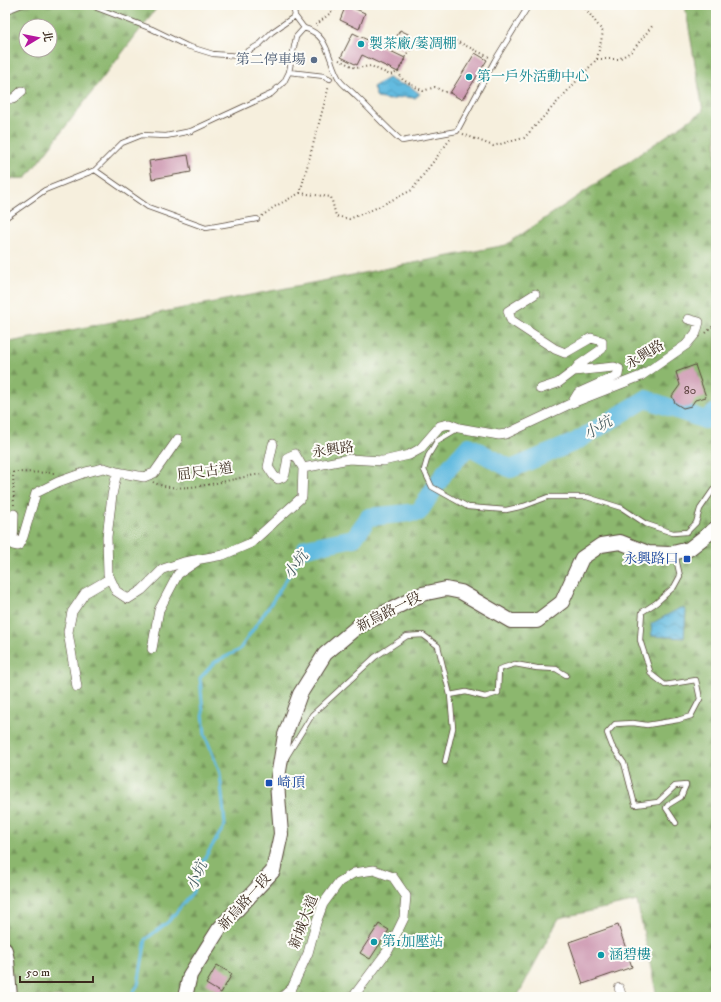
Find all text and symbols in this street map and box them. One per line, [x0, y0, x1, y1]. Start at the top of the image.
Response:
north arrow [18, 18, 58, 58]
text: 北 [39, 30, 55, 43]
place label: 製茶廠/萎凋棚 [369, 35, 457, 53]
marker: 製茶廠/萎凋棚 [356, 39, 366, 49]
place label: 第二停車場 [236, 51, 306, 69]
marker: 第二停車場 [309, 55, 319, 65]
place label: 第一戶外活動中心 [477, 68, 589, 86]
marker: 第一戶外活動中心 [464, 72, 474, 82]
street label: 永興路 [622, 336, 668, 374]
house number: 80 [684, 383, 696, 398]
water label: 小坑 [580, 411, 617, 444]
street label: 永興路 [311, 438, 355, 462]
street label: 屈尺古道 [176, 459, 234, 485]
water label: 小坑 [279, 546, 314, 583]
place label: 永興路口 [623, 550, 679, 568]
marker: 永興路口 [682, 554, 692, 564]
street label: 新烏路一段 [354, 588, 424, 636]
place label: 崎頂 [277, 774, 305, 792]
marker: 崎頂 [264, 778, 274, 788]
water label: 小坑 [182, 857, 212, 894]
street label: 新烏路一段 [215, 870, 275, 934]
street label: 新城大道 [286, 893, 322, 951]
place label: 第1加壓站 [382, 933, 443, 951]
marker: 第1加壓站 [369, 937, 379, 947]
place label: 涵碧樓 [609, 946, 651, 964]
marker: 涵碧樓 [596, 950, 606, 960]
scale bar [20, 958, 93, 984]
text: 50 m [26, 965, 50, 980]

